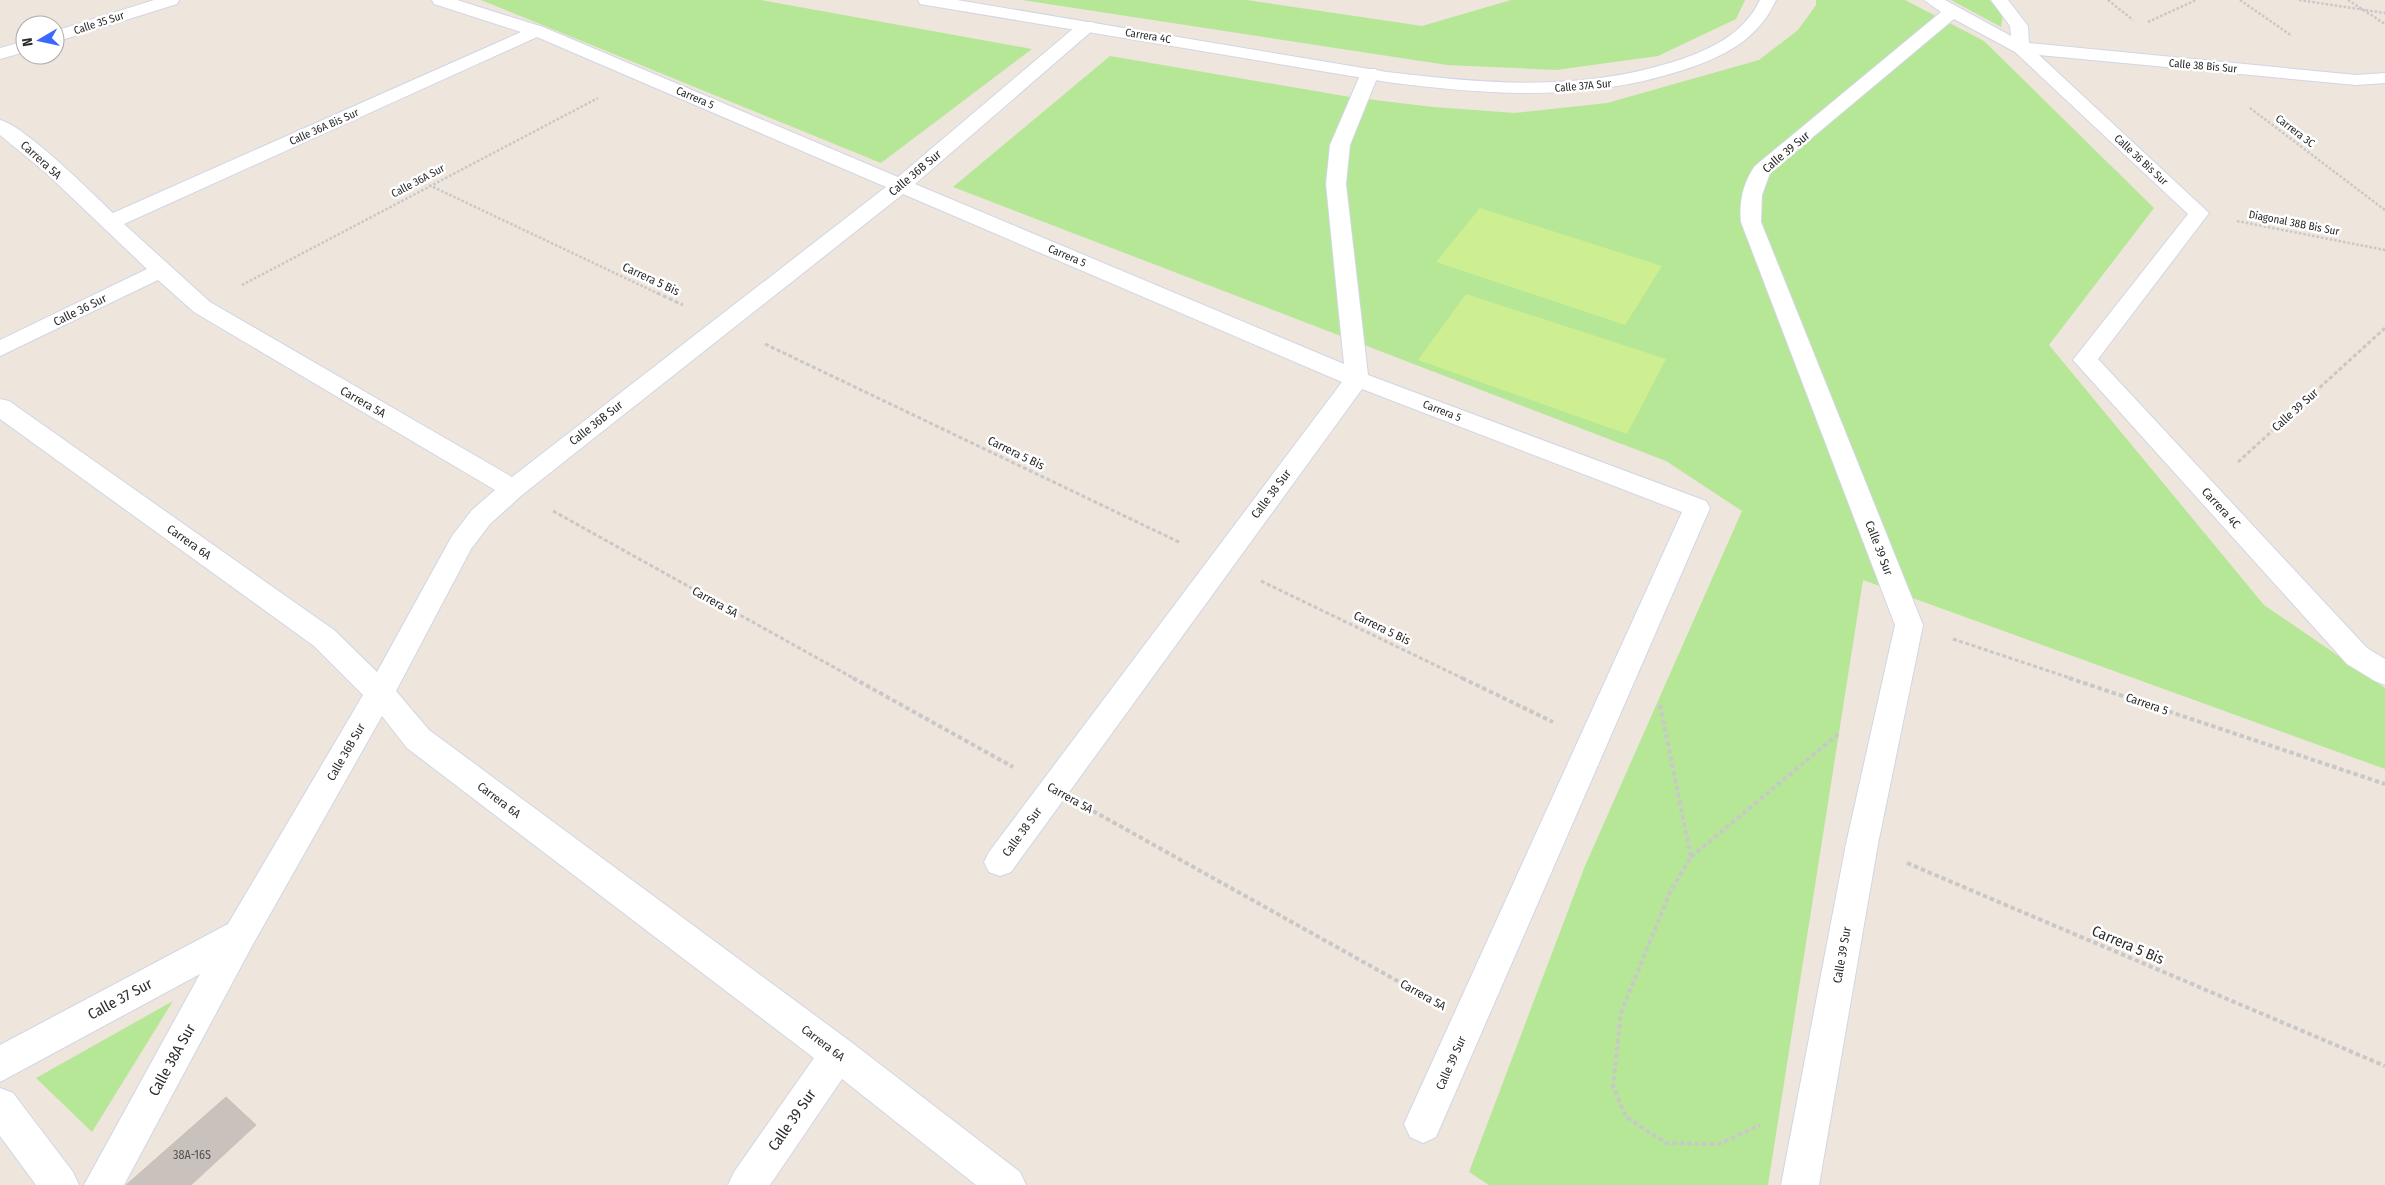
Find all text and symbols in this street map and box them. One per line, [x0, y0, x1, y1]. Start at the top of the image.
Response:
street label: Calle 35 Sur [72, 9, 126, 37]
north arrow [15, 15, 65, 65]
street label: Carrera 4C [1124, 26, 1172, 46]
text: N [19, 36, 37, 47]
street label: Calle 38 Bis Sur [2168, 57, 2238, 75]
street label: Calle 37A Sur [1554, 77, 1612, 95]
street label: Carrera 5 [674, 84, 716, 112]
street label: Calle 36A Bis Sur [287, 106, 361, 148]
street label: Carrera 3C [2273, 112, 2317, 150]
street label: Calle 39 Sur [1760, 128, 1813, 176]
street label: Calle 36 Bis Sur [2111, 132, 2171, 188]
street label: Carrera 5A [18, 138, 65, 182]
street label: Calle 36B Sur [886, 147, 945, 199]
street label: Calle 36A Sur [389, 161, 447, 200]
street label: Diagonal 38B Bis Sur [2248, 208, 2341, 238]
street label: Carrera 5 [1046, 242, 1088, 270]
street label: Carrera 5 Bis [620, 260, 682, 298]
street label: Calle 36 Sur [51, 291, 110, 329]
street label: Carrera 5A [338, 383, 389, 421]
street label: Calle 39 Sur [2269, 385, 2322, 434]
street label: Calle 36B Sur [566, 397, 626, 448]
street label: Carrera 5 [1421, 398, 1463, 424]
street label: Carrera 5 Bis [985, 433, 1047, 473]
street label: Calle 38 Sur [1248, 466, 1294, 521]
street label: Carrera 4C [2199, 485, 2243, 531]
street label: Calle 39 Sur [1862, 519, 1896, 578]
street label: Carrera 6A [164, 522, 214, 563]
street label: Carrera 5A [690, 584, 741, 621]
street label: Carrera 5 Bis [1351, 608, 1413, 648]
street label: Carrera 5 [2124, 690, 2170, 718]
street label: Calle 36B Sur [324, 720, 368, 783]
street label: Carrera 6A [475, 779, 524, 821]
street label: Carrera 5A [1045, 780, 1096, 817]
street label: Calle 38 Sur [999, 804, 1045, 859]
street label: Carrera 5 Bis [2089, 922, 2167, 968]
street label: Calle 39 Sur [1830, 925, 1854, 984]
street label: Calle 37 Sur [85, 974, 156, 1023]
street label: Carrera 5A [1398, 977, 1449, 1014]
street label: Calle 38A Sur [145, 1020, 200, 1099]
street label: Carrera 6A [799, 1022, 848, 1064]
street label: Calle 39 Sur [1433, 1033, 1469, 1092]
street label: Calle 39 Sur [764, 1085, 820, 1154]
house number: 38A-16S [173, 1148, 211, 1162]

